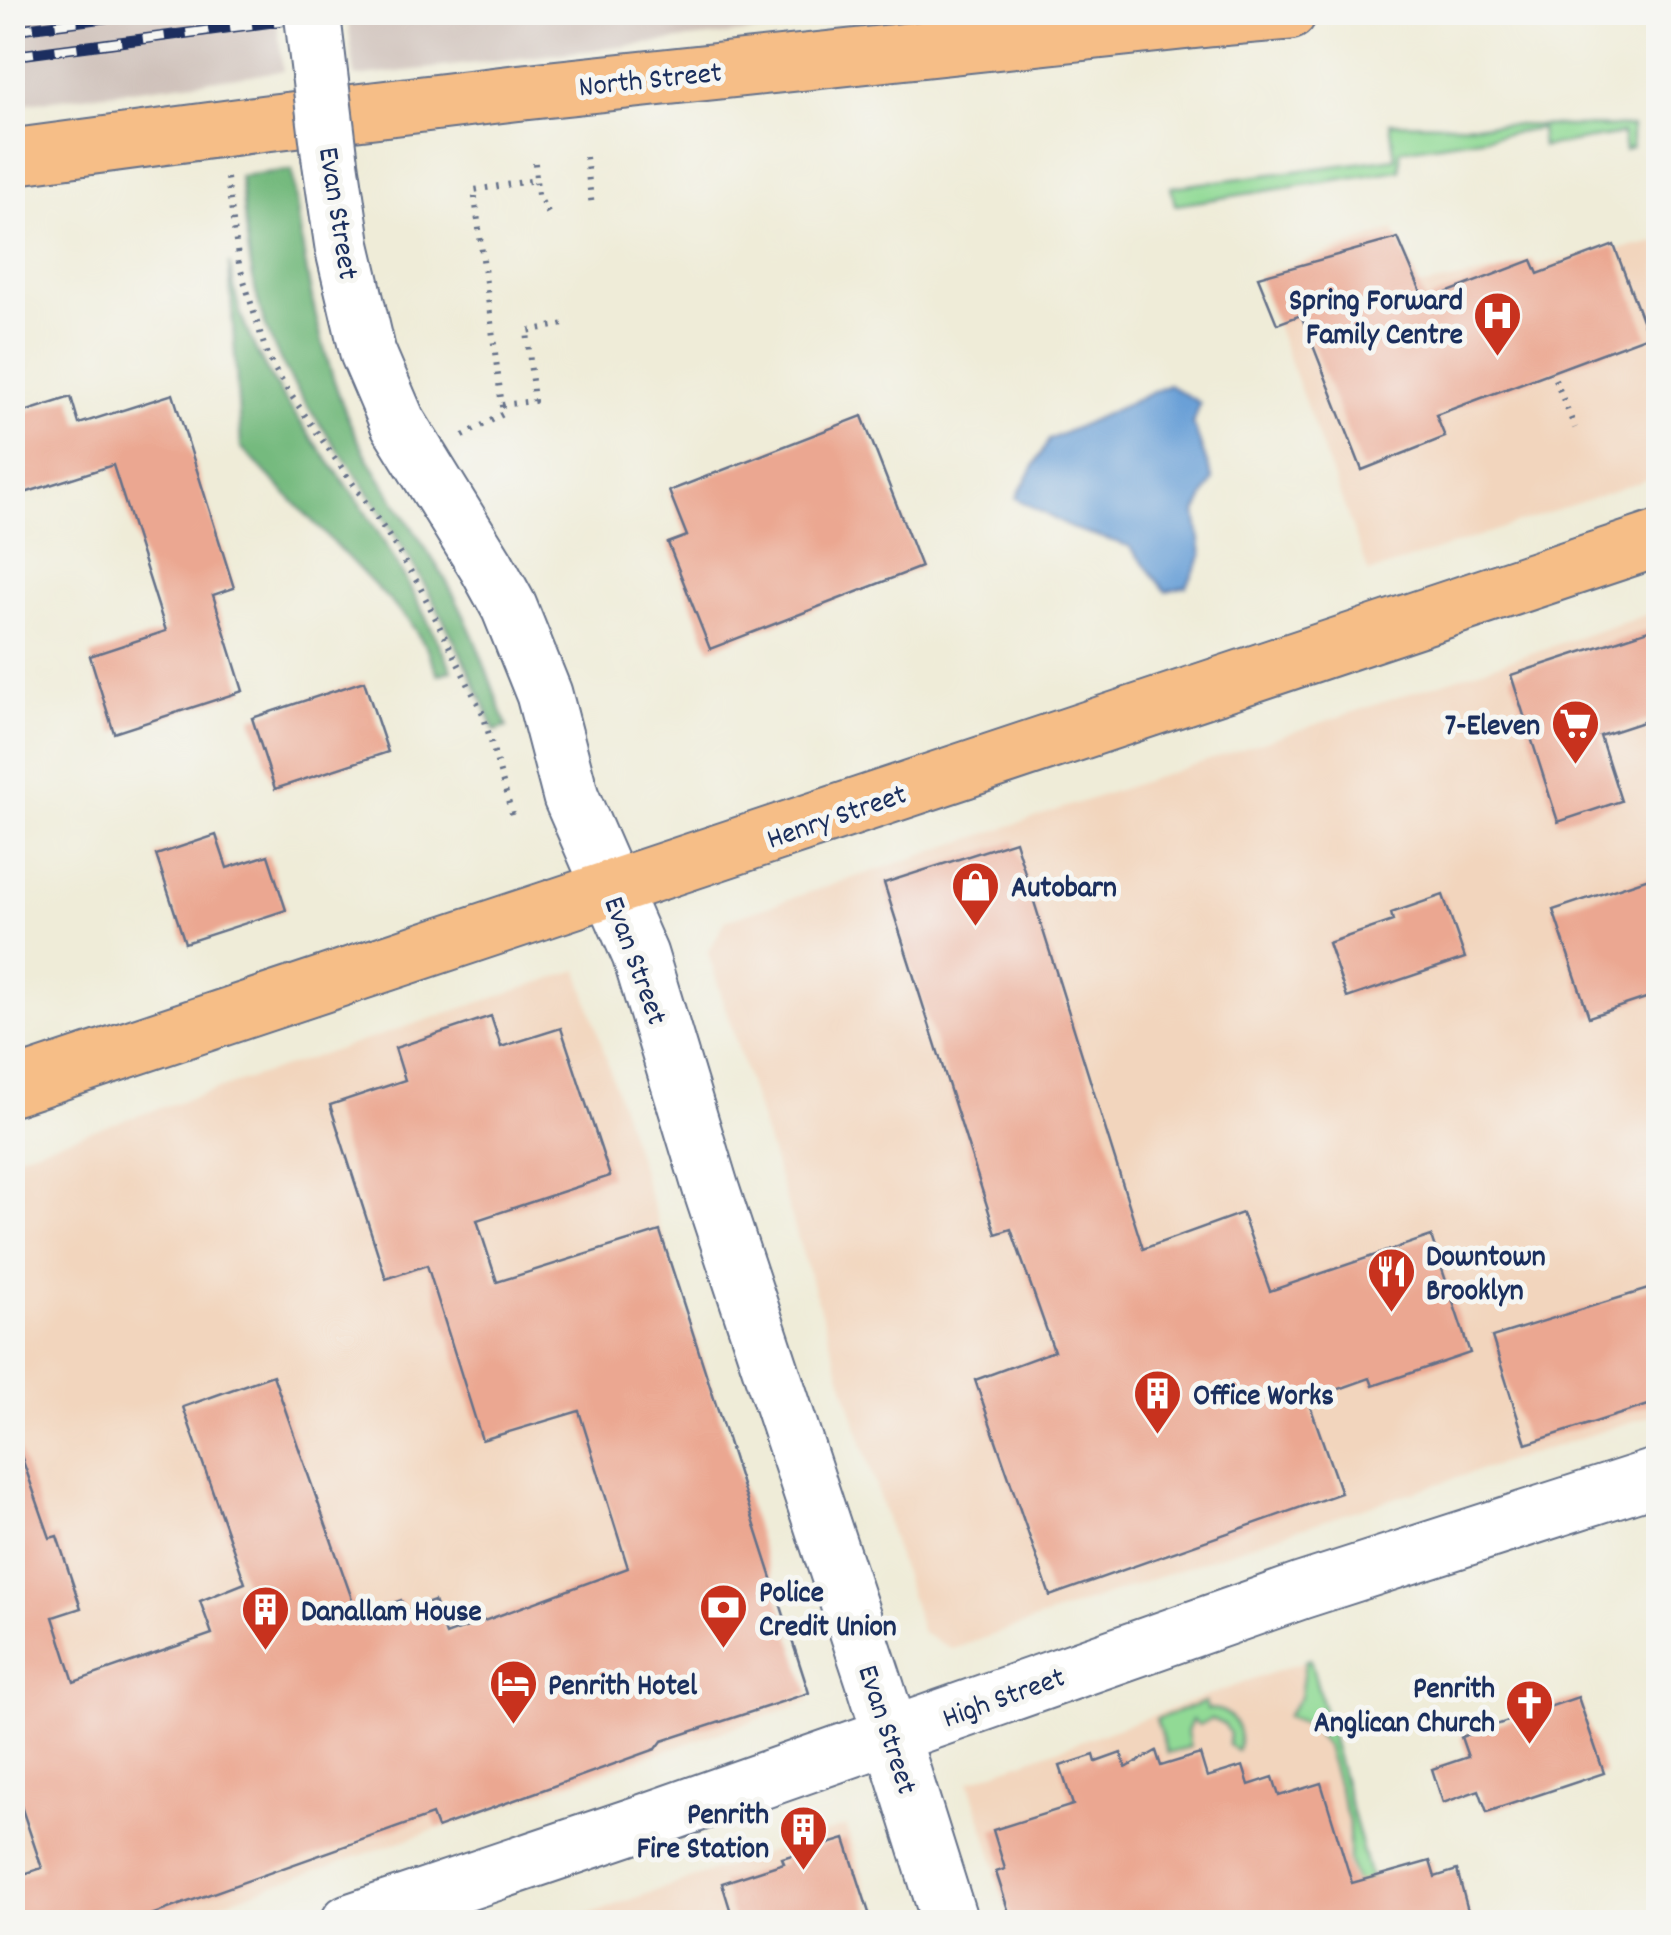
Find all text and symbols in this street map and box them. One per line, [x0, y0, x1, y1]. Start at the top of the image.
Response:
street label: North Street [577, 54, 724, 111]
street label: Evan Street [304, 144, 367, 283]
place label: Spring Forward Family Centre [1289, 282, 1463, 359]
hospital icon: Spring Forward Family Centre [1472, 290, 1524, 358]
supermarket icon: 7-Eleven [1549, 698, 1601, 766]
place label: 7-Eleven [1445, 707, 1540, 750]
street label: Henry Street [762, 775, 913, 863]
shop icon: Autobarn [950, 860, 1002, 928]
place label: Autobarn [1011, 869, 1117, 912]
street label: Evan Street [590, 891, 676, 1032]
place label: Downtown Brooklyn [1426, 1238, 1546, 1315]
restaurant icon: Downtown Brooklyn [1365, 1246, 1417, 1314]
building icon: Office Works [1132, 1368, 1184, 1436]
place label: Office Works [1193, 1377, 1334, 1420]
place label: Police Credit Union [759, 1574, 897, 1651]
bank icon: Police Credit Union [698, 1582, 750, 1650]
building icon: Danallam House [240, 1584, 292, 1652]
place label: Danallam House [301, 1593, 482, 1636]
hotel icon: Penrith Hotel [487, 1658, 539, 1726]
street label: High Street [937, 1658, 1072, 1742]
street label: Evan Street [844, 1660, 926, 1801]
place label: Penrith Hotel [548, 1667, 698, 1710]
place label: Penrith Anglican Church [1314, 1670, 1495, 1747]
church icon: Penrith Anglican Church [1504, 1678, 1556, 1746]
place label: Penrith Fire Station [637, 1796, 769, 1873]
building icon: Penrith Fire Station [778, 1804, 830, 1872]

